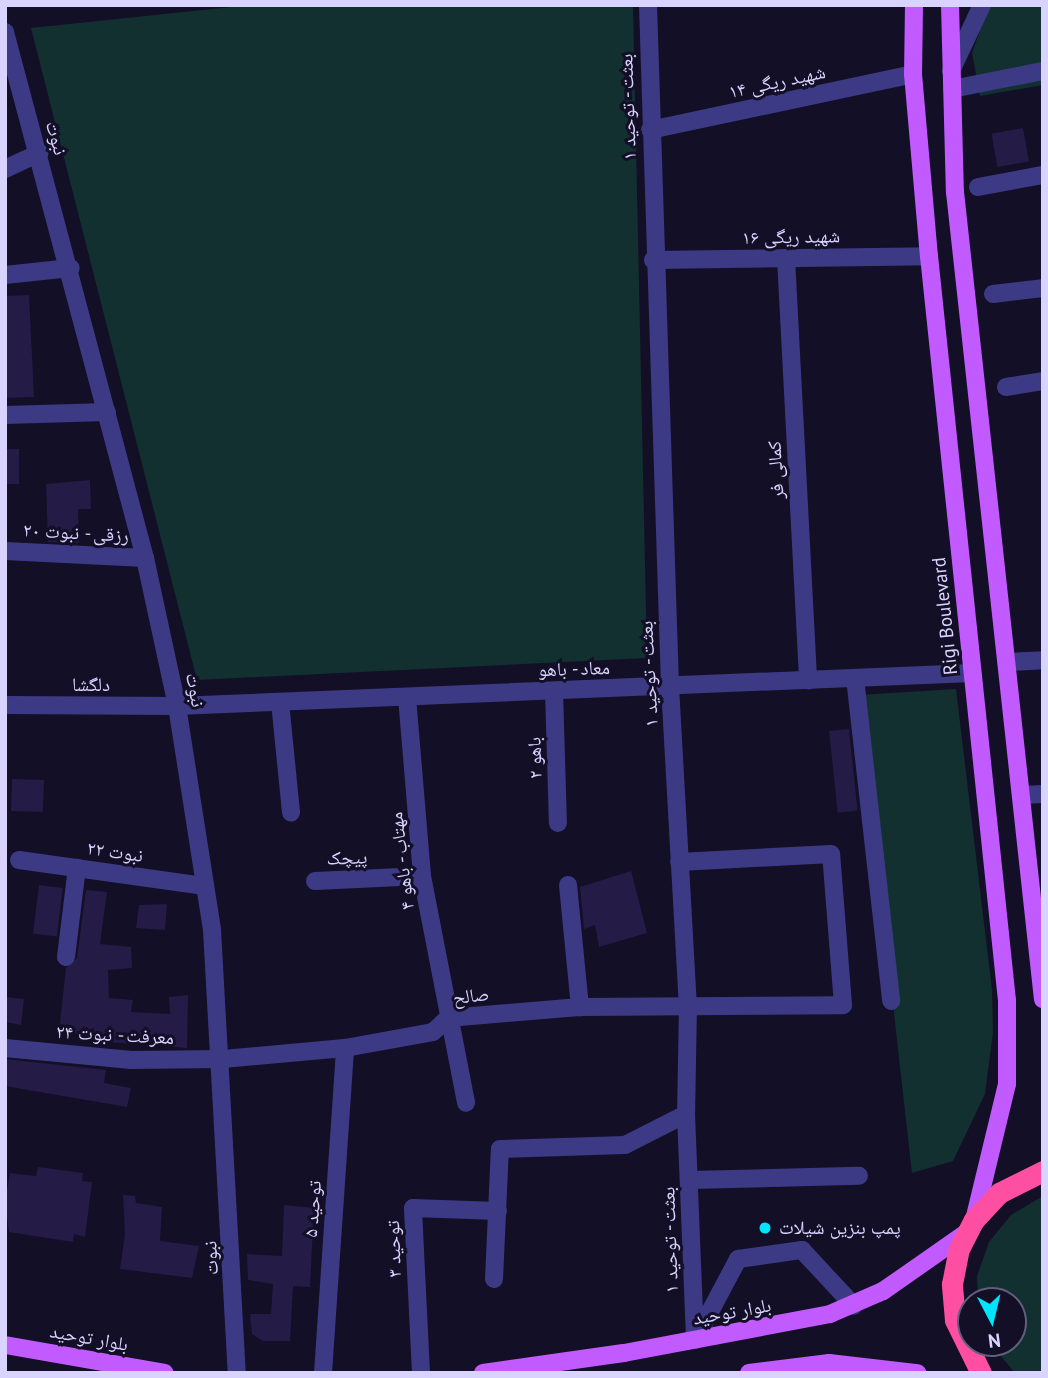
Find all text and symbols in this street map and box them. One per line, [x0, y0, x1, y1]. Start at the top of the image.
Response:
street label: بعثت - توحید ۱ [615, 52, 641, 162]
street label: شهید ریگی ۱۴ [726, 61, 828, 103]
street label: نبوت [40, 118, 72, 158]
street label: شهید ریگی ۱۶ [742, 225, 840, 249]
street label: کمالی فر [763, 440, 789, 500]
street label: رزقی - نبوت ۲۰ [21, 519, 131, 547]
street label: Rigi Boulevard [927, 556, 963, 676]
street label: بعثت - توحید ۱ [635, 619, 663, 729]
street label: معاد - باهو [536, 656, 612, 682]
street label: نبوت [181, 671, 209, 709]
street label: دلگشا [72, 674, 110, 696]
street label: باهو ۲ [523, 737, 547, 779]
street label: مهتاب - باهو ۴ [385, 809, 419, 913]
street label: نبوت ۲۲ [85, 837, 145, 867]
street label: پیچک [326, 846, 368, 870]
street label: صالح [452, 982, 490, 1010]
street label: معرفت - نبوت ۲۴ [54, 1020, 176, 1050]
street label: توحید ۵ [300, 1180, 326, 1238]
street label: بعثت - توحید ۱ [657, 1185, 683, 1295]
place label: پمپ بنزین شیلات [779, 1217, 901, 1239]
street label: توحید ۳ [382, 1220, 406, 1278]
marker: پمپ بنزین شیلات [757, 1220, 773, 1236]
street label: نبوت [199, 1240, 223, 1276]
north arrow [957, 1287, 1027, 1357]
street label: بلوار توحید [691, 1294, 773, 1330]
street label: بلوار توحید [48, 1320, 130, 1356]
text: N [987, 1328, 1002, 1354]

